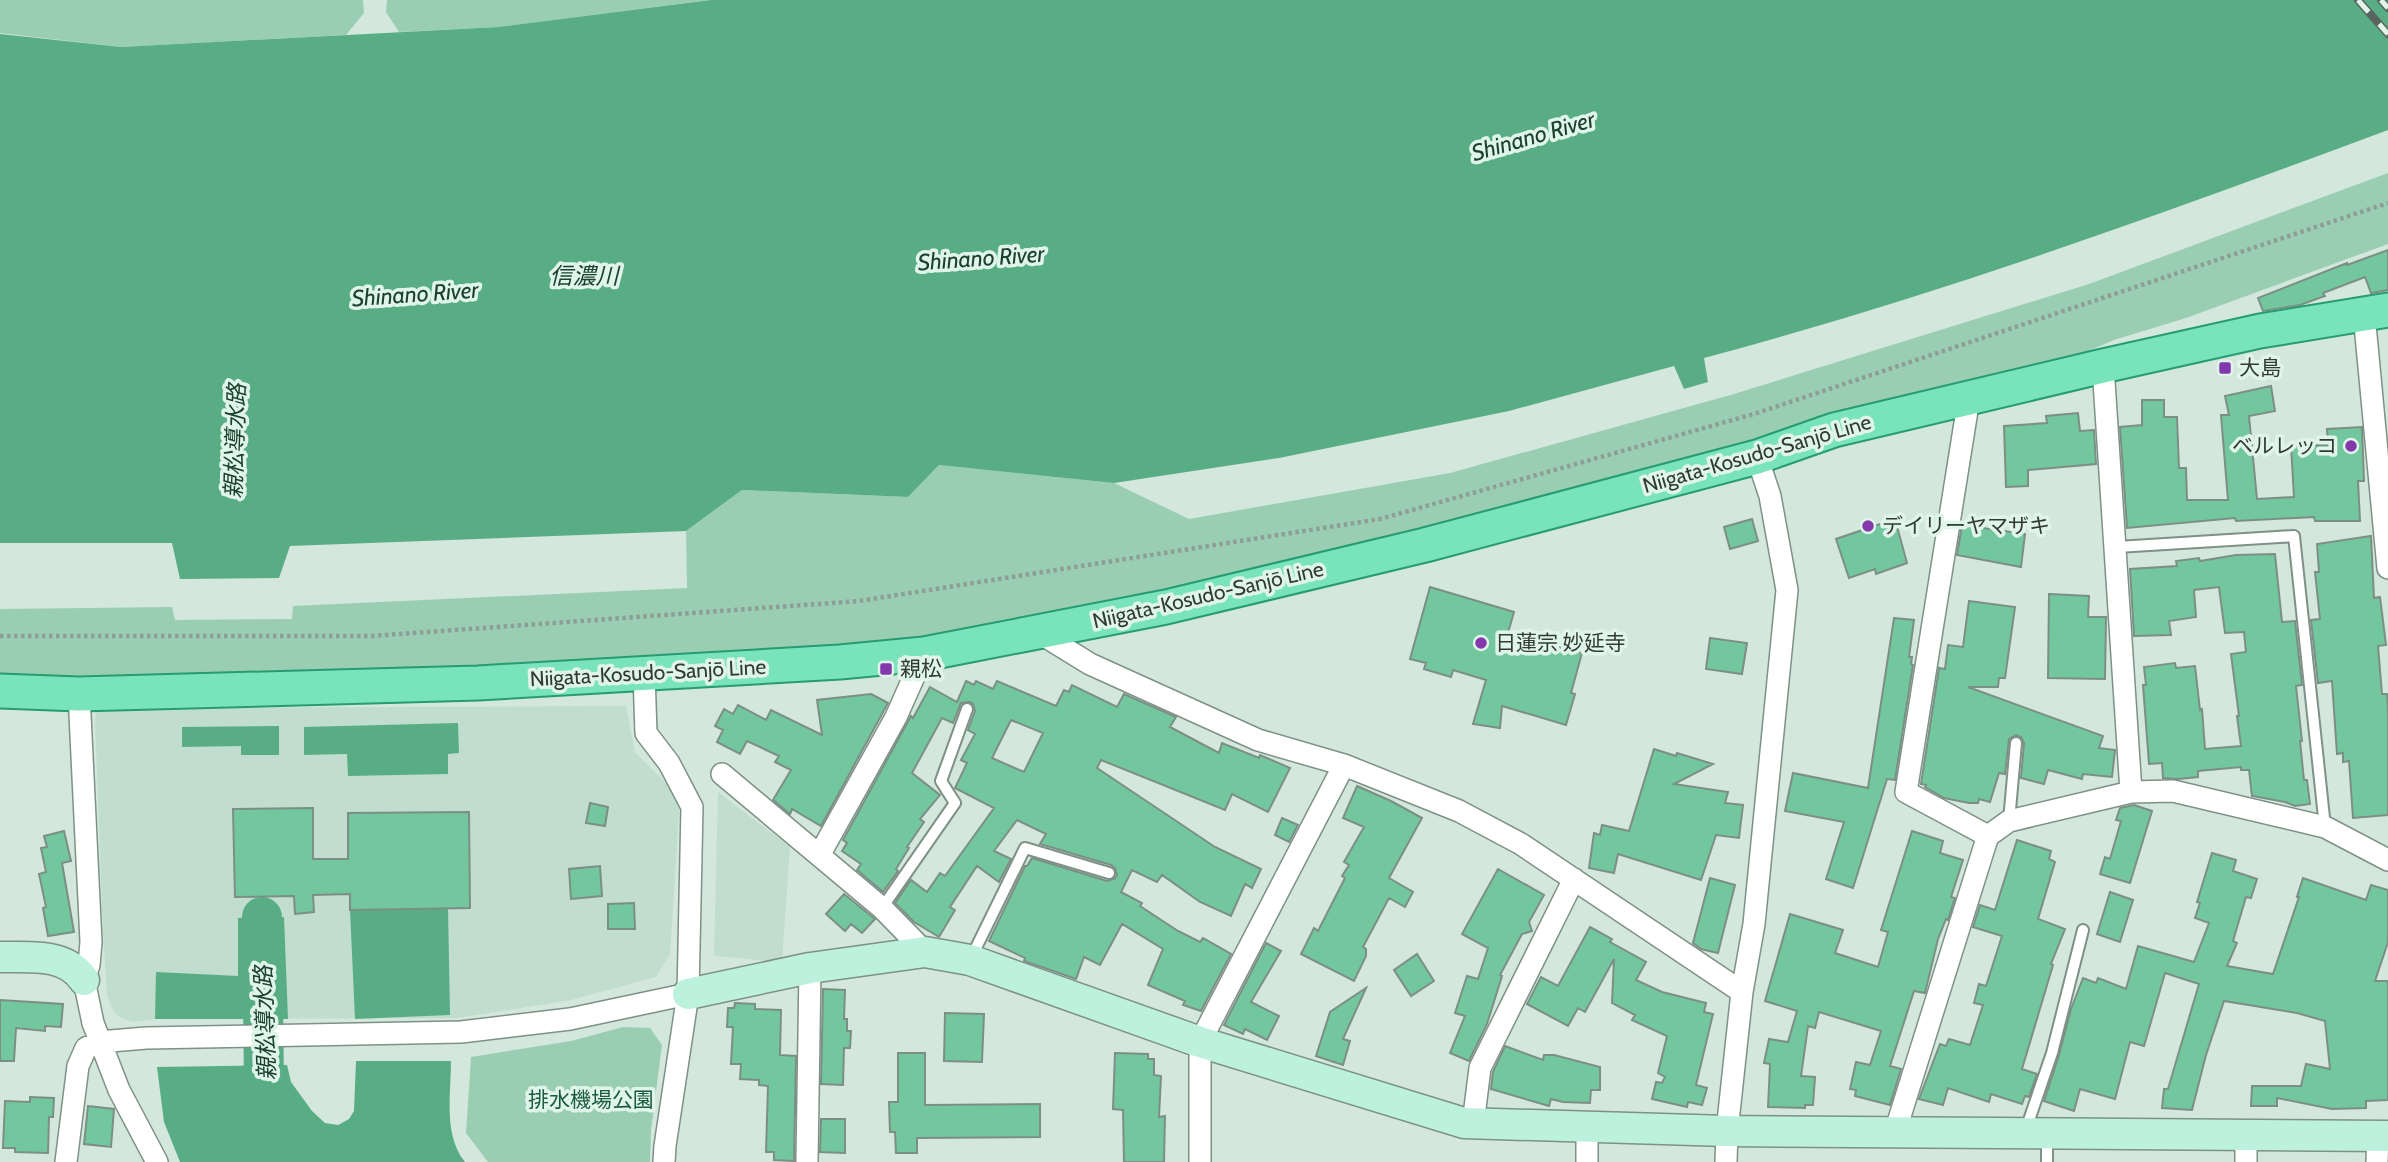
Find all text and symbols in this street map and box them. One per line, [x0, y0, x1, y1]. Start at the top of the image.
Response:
water label: Shinano River [1468, 105, 1599, 167]
water label: Shinano River [917, 240, 1046, 276]
water label: 信濃川 [550, 262, 622, 290]
water label: Shinano River [351, 276, 480, 312]
place label: 大島 [2239, 355, 2281, 380]
marker: 大島 [2217, 360, 2233, 376]
water label: 親松導水路 [219, 381, 251, 499]
street label: Niigata-Kosudo-Sanjō Line [1640, 409, 1874, 499]
place label: ベルレッコ [2232, 433, 2337, 458]
marker: ベルレッコ [2343, 438, 2359, 454]
place label: デイリーヤマザキ [1882, 513, 2050, 538]
marker: デイリーヤマザキ [1860, 518, 1876, 534]
street label: Niigata-Kosudo-Sanjō Line [1090, 556, 1326, 634]
place label: 日蓮宗 妙延寺 [1495, 630, 1626, 655]
marker: 日蓮宗 妙延寺 [1473, 635, 1489, 651]
street label: Niigata-Kosudo-Sanjō Line [529, 654, 767, 692]
place label: 親松 [900, 656, 942, 681]
marker: 親松 [878, 661, 894, 677]
water label: 親松導水路 [249, 963, 281, 1081]
park label: 排水機場公園 [528, 1087, 654, 1112]

